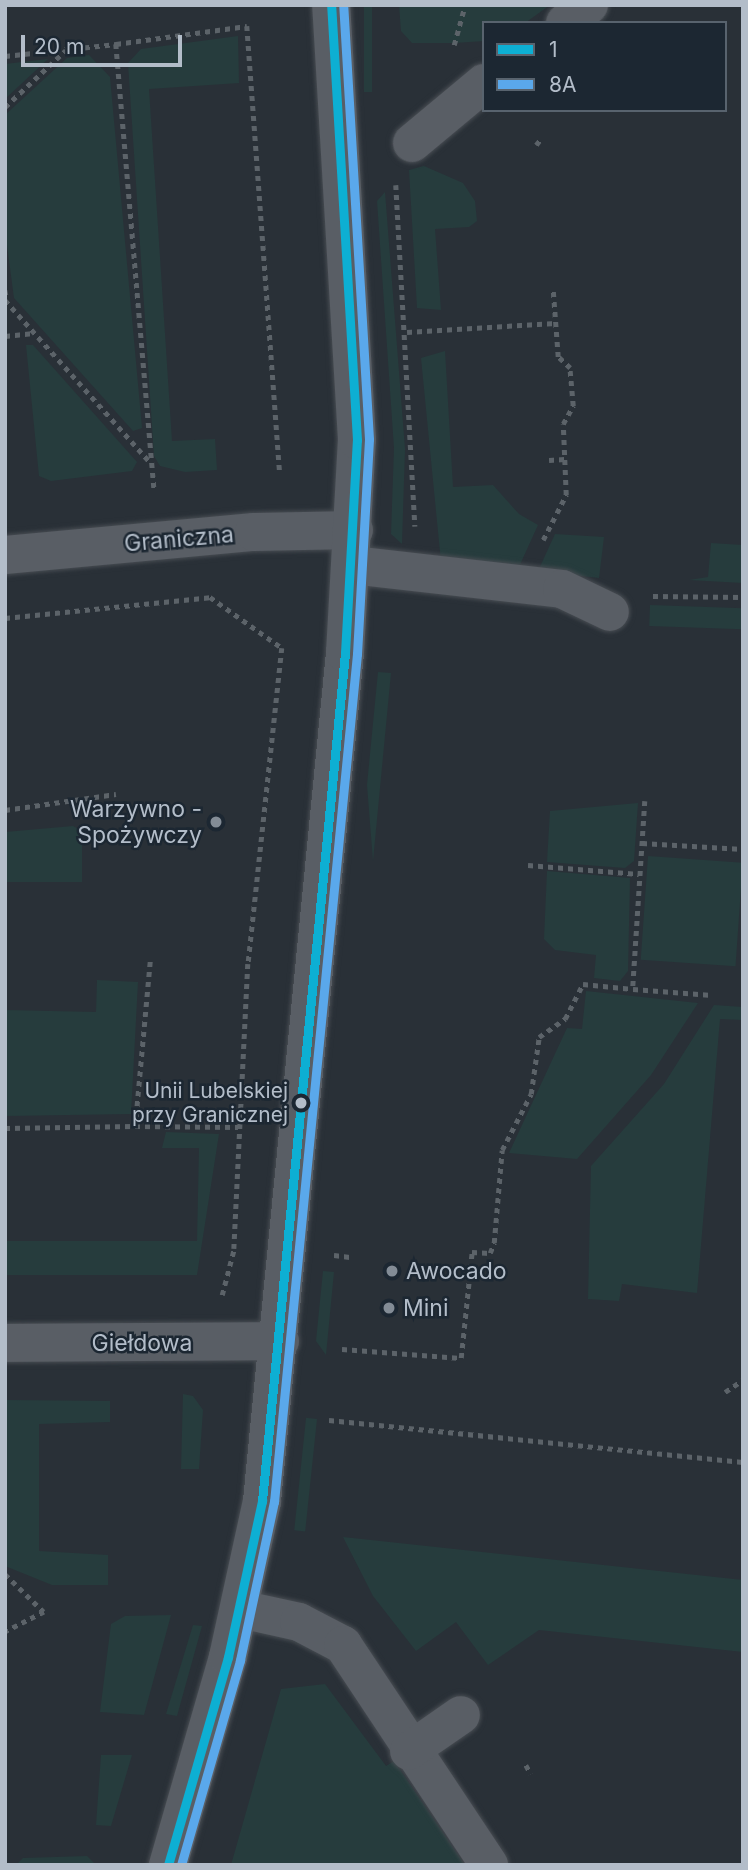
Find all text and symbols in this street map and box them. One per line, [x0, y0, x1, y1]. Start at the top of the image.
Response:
scale bar [24, 21, 186, 65]
legend [482, 21, 727, 112]
text: 20 m [34, 34, 84, 59]
text: 1 [549, 37, 558, 62]
text: 8A [549, 72, 576, 97]
street label: Graniczna [123, 520, 235, 558]
place label: Warzywno - Spożywczy [70, 795, 202, 849]
marker: Warzywno - Spożywczy [208, 814, 224, 830]
place label: Unii Lubelskiej przy Granicznej [132, 1078, 288, 1128]
marker: Unii Lubelskiej przy Granicznej [294, 1096, 308, 1110]
place label: Awocado [406, 1257, 507, 1285]
marker: Awocado [384, 1263, 400, 1279]
place label: Mini [403, 1294, 449, 1322]
marker: Mini [381, 1300, 397, 1316]
street label: Giełdowa [92, 1329, 192, 1357]

